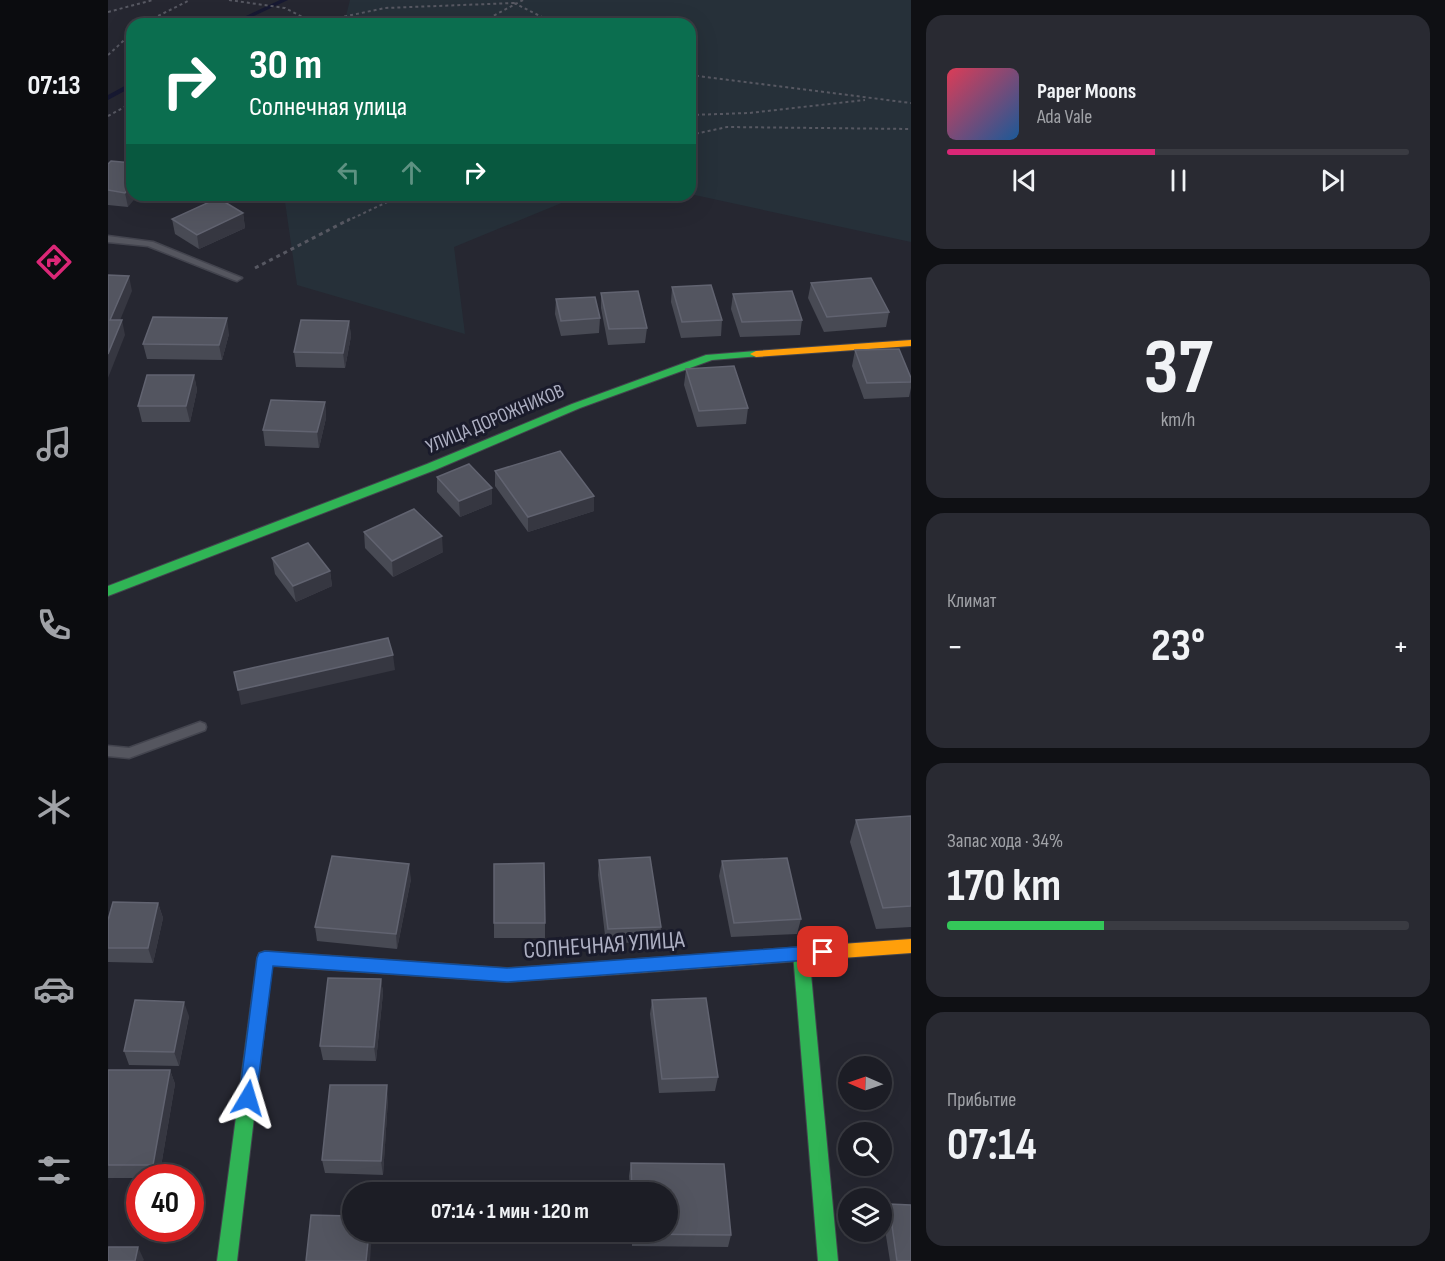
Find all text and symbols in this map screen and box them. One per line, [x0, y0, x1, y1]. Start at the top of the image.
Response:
text: 30 m [249, 40, 322, 91]
icon: right [150, 42, 228, 120]
text: 07:13 [27, 70, 81, 102]
text: Paper Moons [1037, 78, 1136, 105]
text: Солнечная улица [249, 91, 407, 123]
text: Ada Vale [1037, 105, 1092, 129]
icon: left [332, 156, 365, 189]
icon: ahead [395, 156, 428, 189]
icon: right [458, 156, 491, 189]
icon: previous [1008, 164, 1041, 197]
icon: pause [1162, 164, 1195, 197]
icon: next [1316, 164, 1349, 197]
icon: directions [33, 241, 75, 283]
text: 37 [1144, 322, 1212, 415]
street label: УЛИЦА ДОРОЖНИКОВ [422, 379, 568, 459]
text: km/h [1161, 408, 1195, 432]
icon: music [33, 423, 75, 465]
text: Климат [947, 589, 997, 613]
icon: phone [33, 604, 75, 646]
text: 23° [1151, 619, 1205, 674]
text: − [947, 627, 963, 667]
text: + [1393, 627, 1409, 667]
icon: climate [33, 786, 75, 828]
text: Запас хода · 34% [947, 829, 1063, 853]
text: 170 km [947, 859, 1061, 914]
street label: СОЛНЕЧНАЯ УЛИЦА [523, 925, 686, 965]
pin [797, 926, 848, 977]
icon: arrive [806, 935, 839, 968]
icon: car [33, 968, 75, 1010]
north arrow [838, 1056, 892, 1110]
map controls [838, 1056, 892, 1242]
position arrow [216, 1066, 280, 1130]
text: Прибытие [947, 1088, 1016, 1112]
text: 07:14 [947, 1118, 1037, 1173]
button: search [838, 1122, 892, 1176]
icon: filters [33, 1149, 75, 1191]
speed limit sign: 40 [126, 1164, 204, 1242]
button: layers [838, 1188, 892, 1242]
text: 07:14 · 1 мин · 120 m [431, 1198, 589, 1225]

